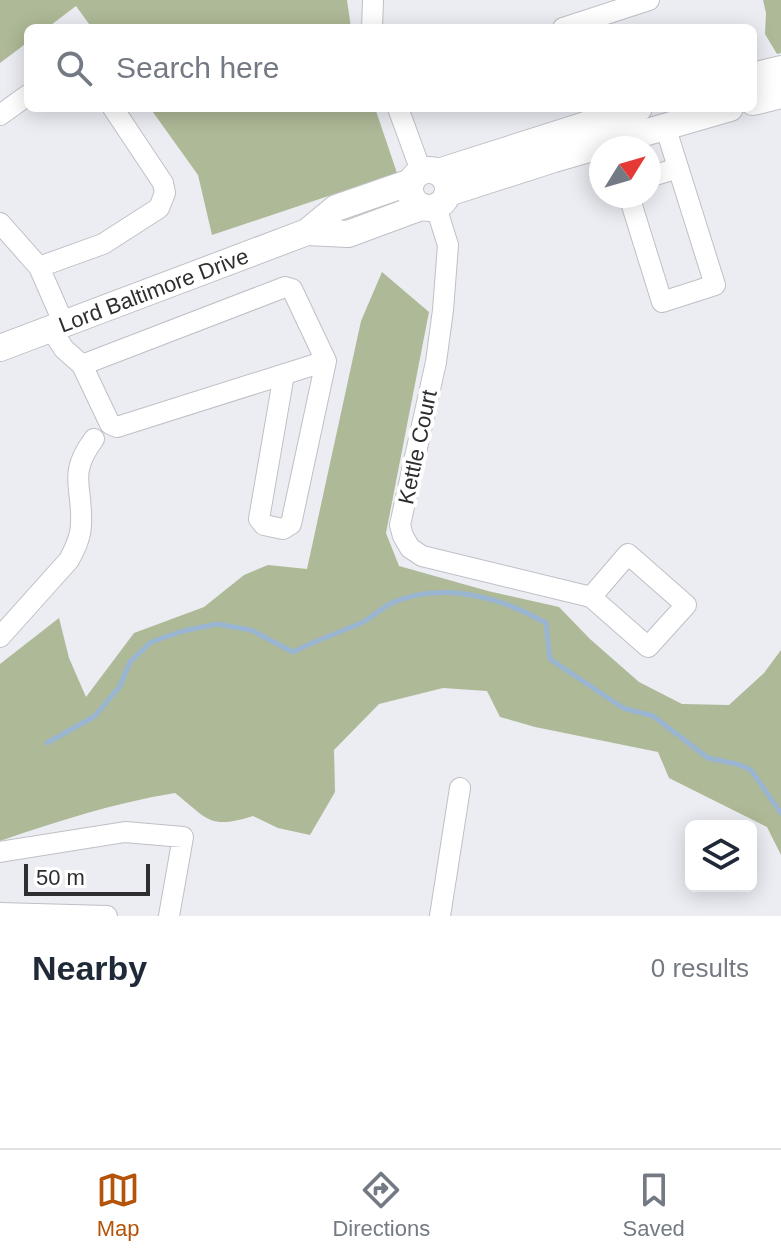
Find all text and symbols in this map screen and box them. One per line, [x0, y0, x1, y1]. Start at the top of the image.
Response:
search box [24, 24, 757, 112]
icon: search [52, 46, 96, 90]
text: Search here [116, 51, 279, 84]
north arrow [589, 136, 661, 208]
street label: Lord Baltimore Drive [55, 243, 252, 338]
street label: Kettle Court [393, 388, 442, 507]
map controls [685, 820, 757, 892]
button: layers [685, 820, 757, 892]
scale bar [24, 860, 150, 896]
text: 50 m [36, 865, 85, 890]
text: Nearby [32, 949, 147, 987]
text: 0 results [651, 953, 749, 983]
tab: Map [96, 1168, 140, 1242]
tab: Directions [332, 1168, 430, 1242]
tab: Saved [622, 1168, 685, 1242]

